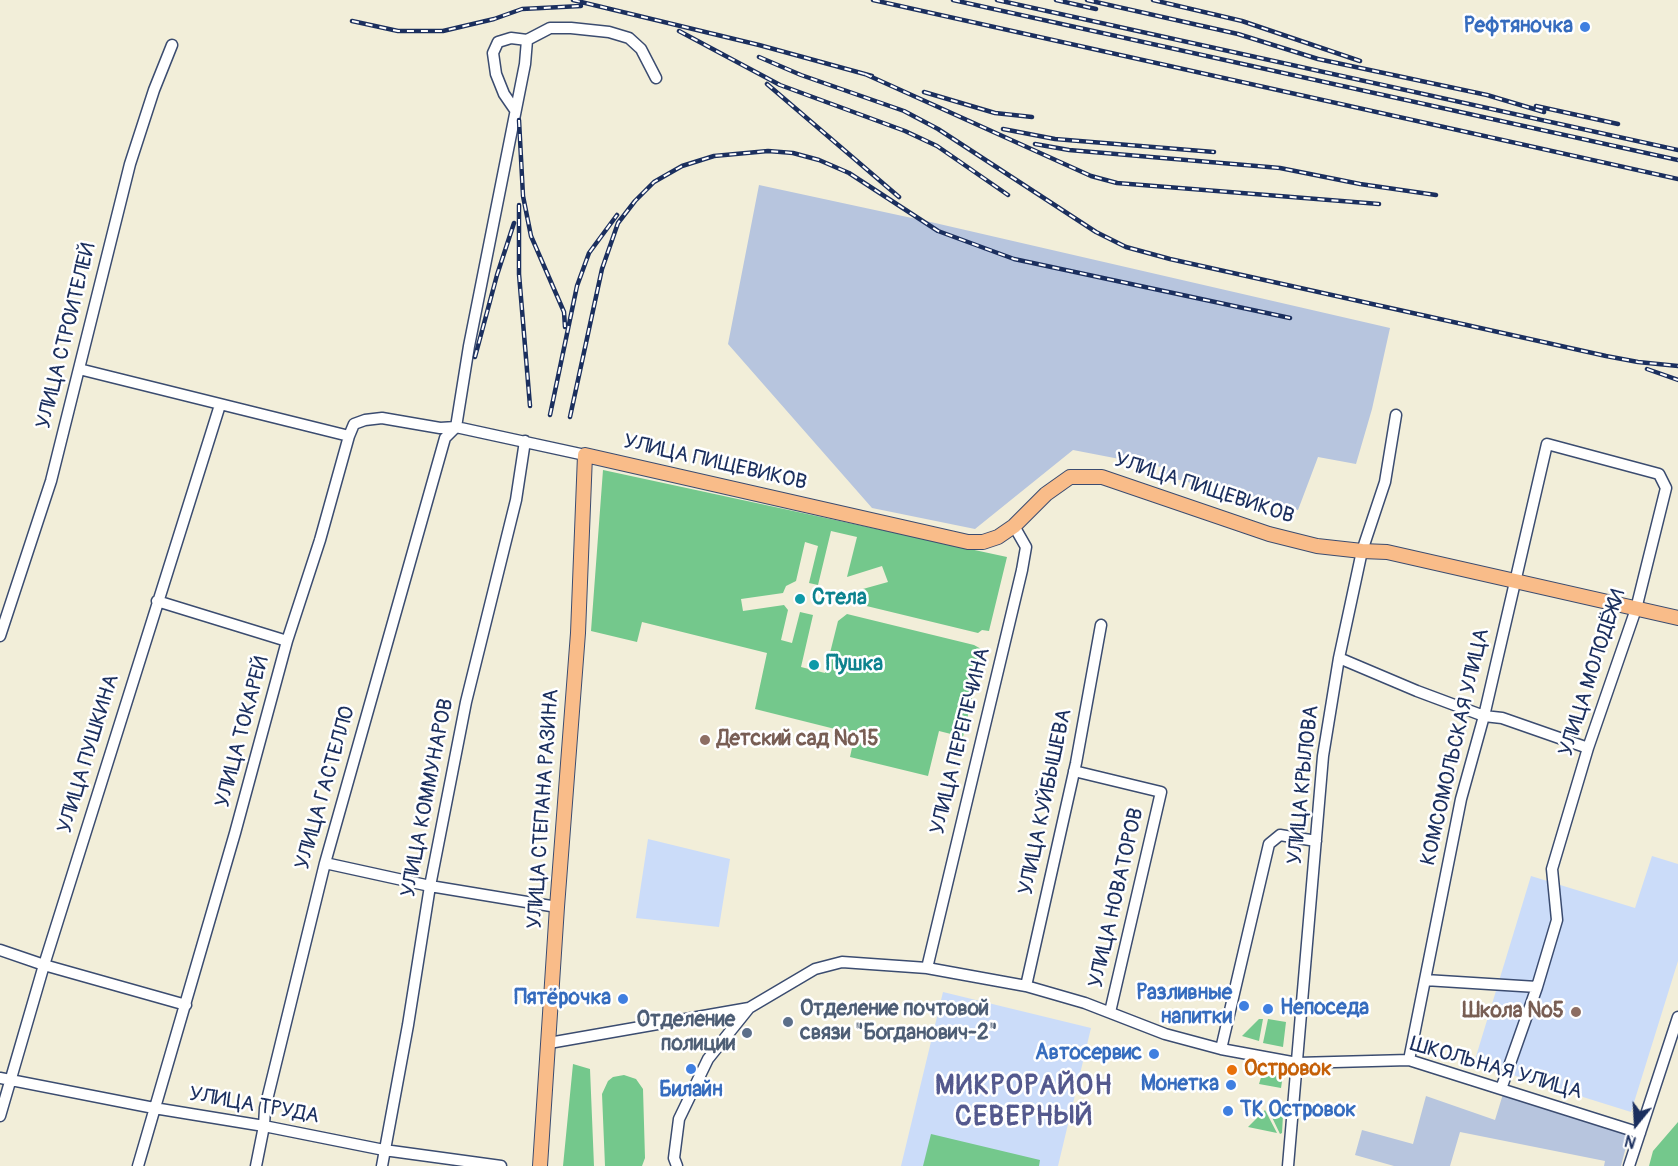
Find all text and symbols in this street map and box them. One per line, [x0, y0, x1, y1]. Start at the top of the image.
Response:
place label: Рефтяночка [1464, 14, 1573, 40]
marker: Рефтяночка [1578, 20, 1592, 34]
street label: УЛИЦА СТРОИТЕЛЕЙ [32, 240, 102, 432]
street label: УЛИЦА ПИЩЕВИКОВ [621, 430, 809, 496]
street label: УЛИЦА ПИЩЕВИКОВ [1111, 448, 1297, 530]
place label: Стела [812, 586, 867, 612]
street label: УЛИЦА МОЛОДЁЖИ [1554, 586, 1632, 760]
marker: Стела [793, 592, 807, 606]
street label: КОМСОМОЛЬСКАЯ УЛИЦА [1416, 626, 1496, 868]
street label: УЛИЦА ПЕРЕПЕЧИНА [926, 645, 996, 837]
place label: Пушка [826, 652, 883, 678]
street label: УЛИЦА ТОКАРЕЙ [211, 654, 275, 810]
marker: Пушка [807, 658, 821, 672]
street label: УЛИЦА ПУШКИНА [53, 671, 125, 837]
street label: УЛИЦА СТЕПАНА РАЗИНА [523, 688, 565, 930]
street label: УЛИЦА КОММУНАРОВ [396, 697, 460, 899]
street label: УЛИЦА ГАСТЕЛЛО [291, 703, 361, 873]
street label: УЛИЦА КРЫЛОВА [1283, 704, 1325, 866]
street label: УЛИЦА КУЙБЫШЕВА [1014, 707, 1078, 897]
place label: Детский сад №15 [717, 727, 879, 753]
marker: Детский сад №15 [698, 733, 712, 747]
street label: УЛИЦА НОВАТОРОВ [1084, 806, 1150, 990]
place label: Разливные напитки [1137, 981, 1232, 1031]
place label: Пятёрочка [514, 986, 611, 1012]
marker: Пятёрочка [616, 992, 630, 1006]
place label: Непоседа [1280, 996, 1369, 1022]
place label: Отделение почтовой связи "Богданович-2" [800, 997, 997, 1047]
marker: Разливные напитки [1237, 999, 1251, 1013]
place label: Школа №5 [1462, 999, 1564, 1025]
marker: Непоседа [1261, 1002, 1275, 1016]
marker: Школа №5 [1569, 1005, 1583, 1019]
place label: Отделение полиции [637, 1008, 735, 1058]
marker: Отделение почтовой связи "Богданович-2" [781, 1015, 795, 1029]
marker: Отделение полиции [740, 1026, 754, 1040]
street label: ШКОЛЬНАЯ УЛИЦА [1407, 1032, 1585, 1106]
place label: Автосервис [1035, 1041, 1142, 1067]
marker: Автосервис [1147, 1047, 1161, 1061]
place label: Островок [1244, 1057, 1332, 1083]
marker: Билайн [684, 1062, 698, 1076]
marker: Островок [1225, 1063, 1239, 1077]
district label: МИКРОРАЙОН СЕВЕРНЫЙ [935, 1071, 1113, 1134]
place label: Монетка [1141, 1072, 1219, 1098]
place label: Билайн [659, 1078, 723, 1104]
marker: Монетка [1224, 1078, 1238, 1092]
street label: УЛИЦА ТРУДА [187, 1082, 321, 1130]
north arrow [1606, 1094, 1666, 1154]
place label: ТК Островок [1240, 1098, 1356, 1124]
marker: ТК Островок [1221, 1104, 1235, 1118]
text: N [1622, 1130, 1639, 1152]

